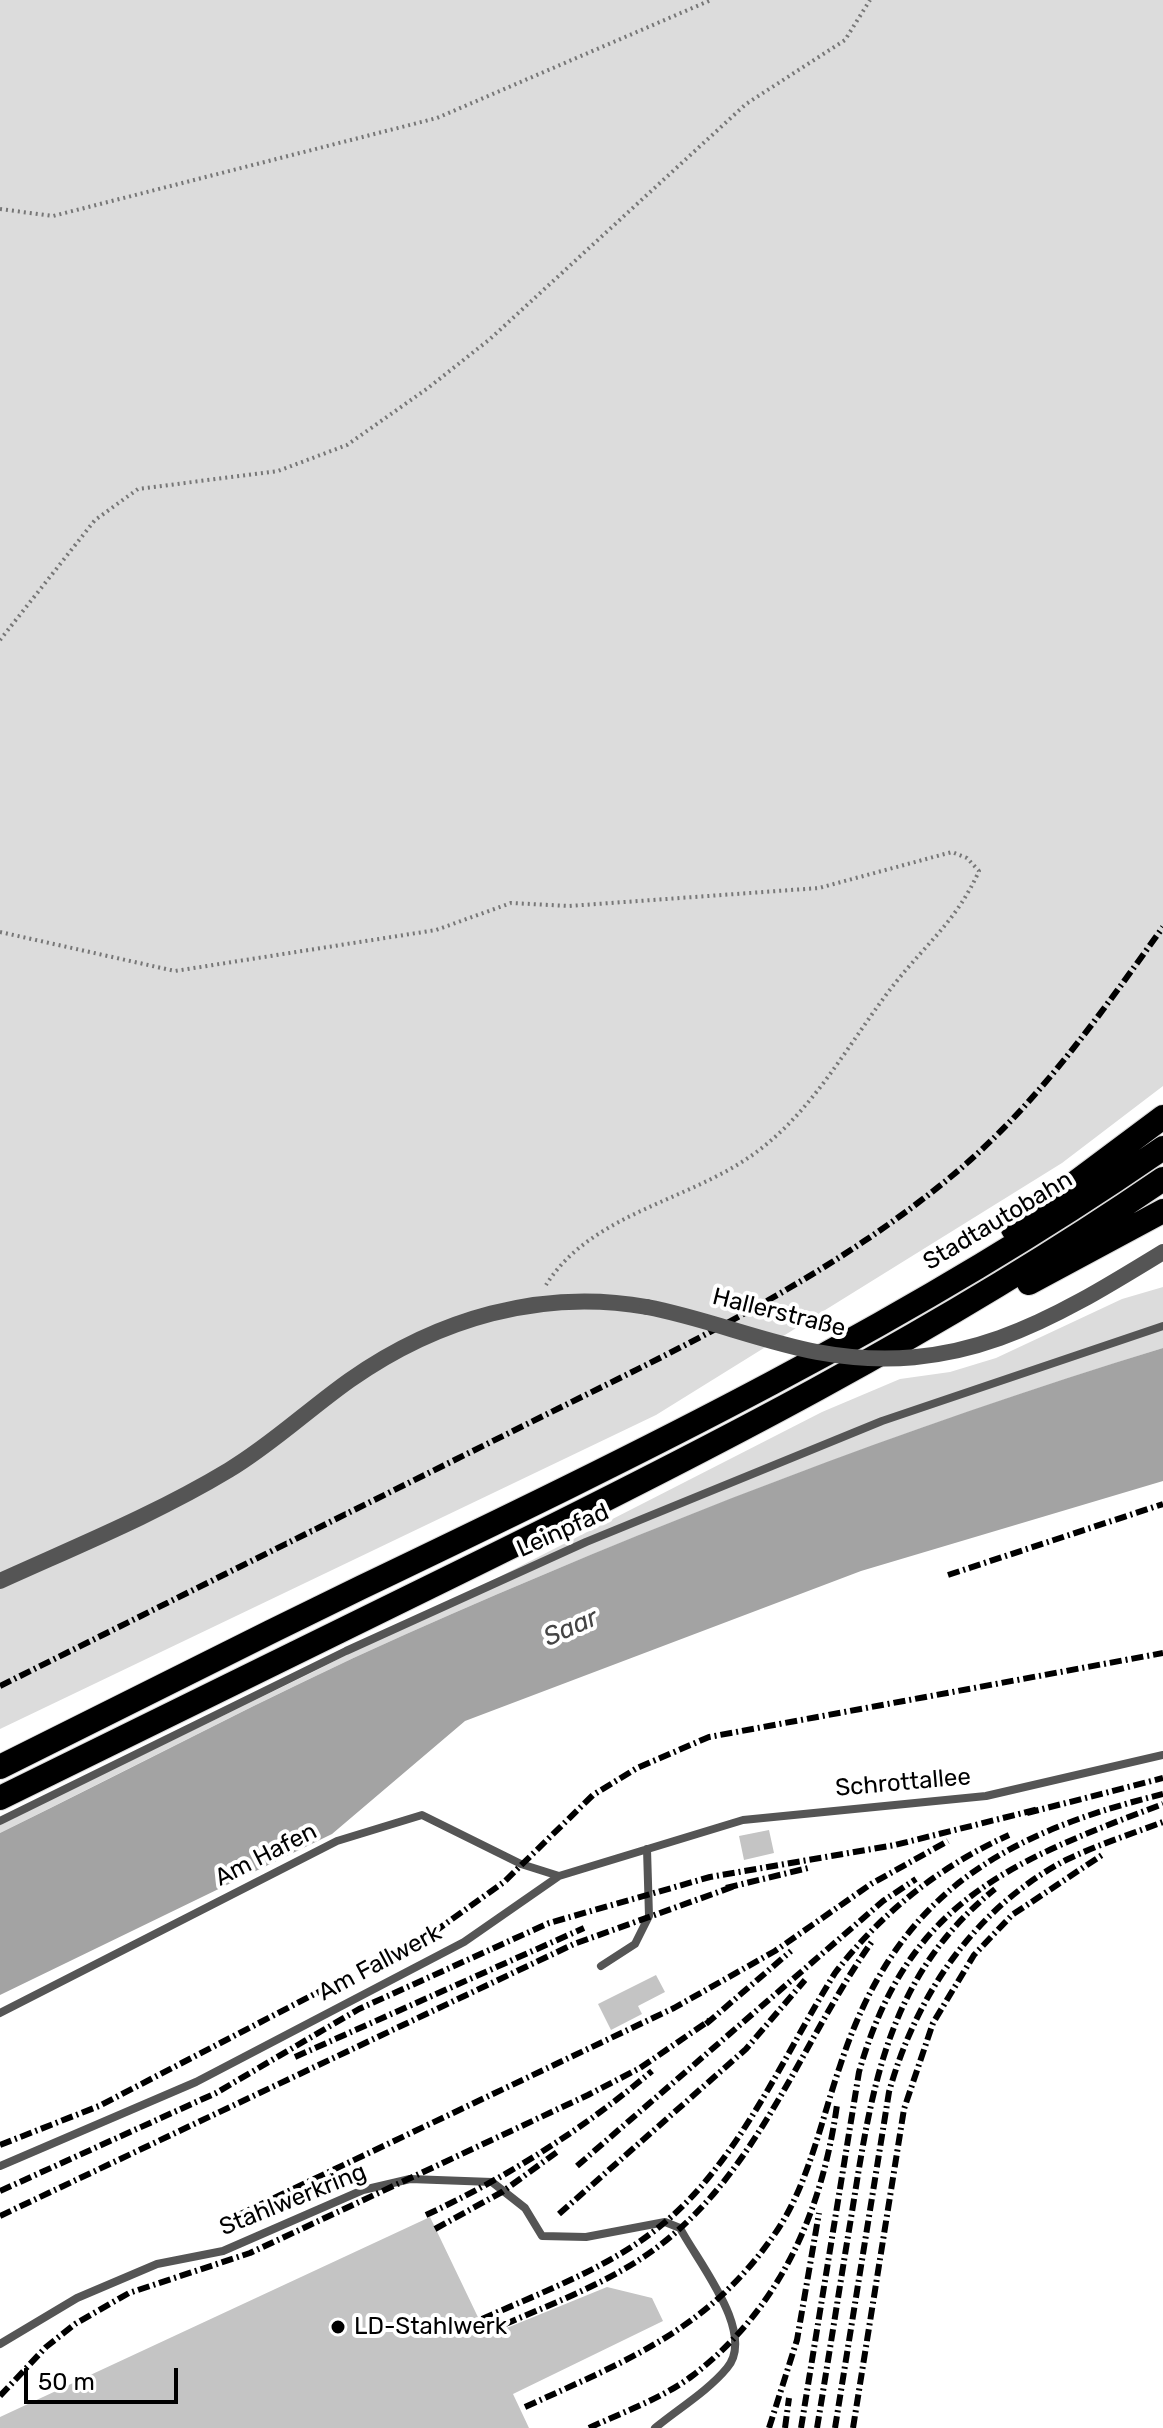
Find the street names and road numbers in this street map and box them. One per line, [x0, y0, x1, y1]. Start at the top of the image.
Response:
street label: Stadtautobahn [918, 1165, 1078, 1277]
street label: Hallerstraße [710, 1283, 848, 1343]
street label: Leinpfad [512, 1498, 614, 1564]
street label: Schrottallee [834, 1763, 972, 1803]
street label: Am Hafen [210, 1817, 322, 1893]
street label: Am Fallwerk [313, 1919, 447, 2007]
street label: Stahlwerkring [215, 2157, 371, 2243]

